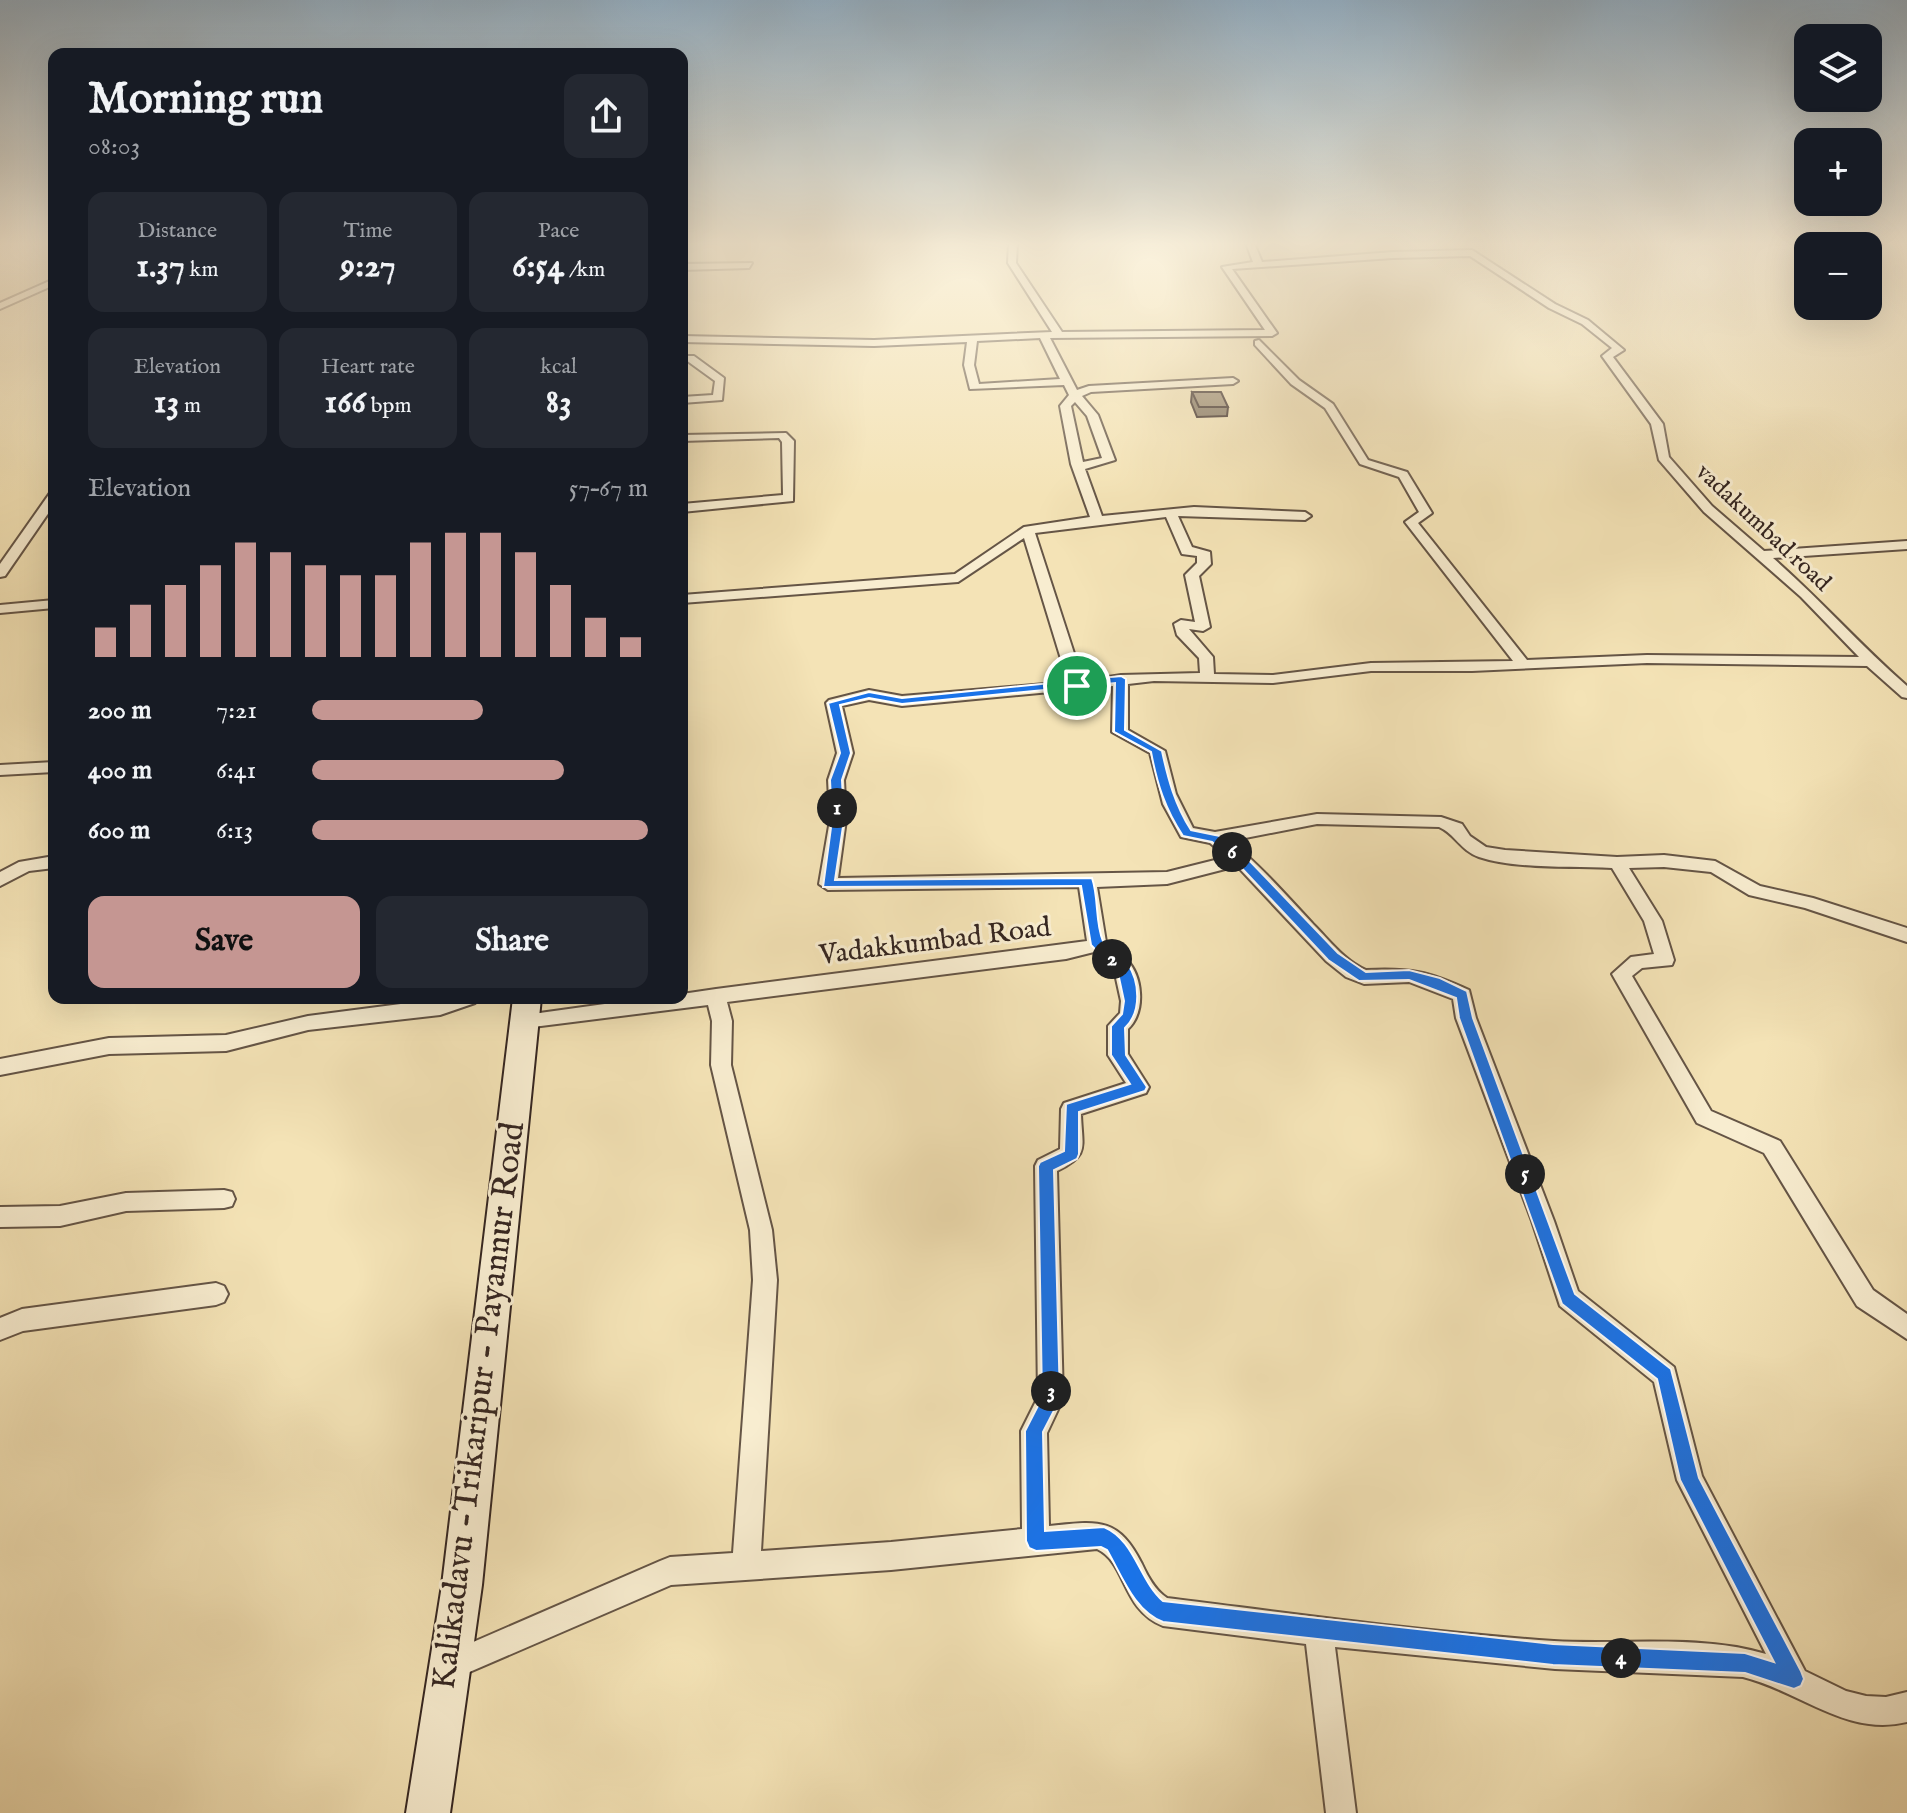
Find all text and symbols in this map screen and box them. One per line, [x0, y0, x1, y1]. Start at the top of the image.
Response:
map controls [1794, 24, 1882, 320]
button: layers [1794, 24, 1882, 112]
text: Morning run [88, 72, 323, 128]
button: share [564, 74, 648, 158]
button: + [1794, 128, 1882, 216]
text: 08:03 [88, 130, 140, 163]
text: Distance [138, 217, 217, 245]
text: Time [344, 217, 392, 245]
text: Pace [538, 217, 579, 245]
button: − [1794, 232, 1882, 320]
text: 1.37 [136, 245, 185, 288]
text: 9:27 [340, 245, 396, 288]
text: 6:54 [512, 245, 564, 288]
text: km [185, 256, 218, 284]
text: /km [564, 256, 605, 284]
text: Elevation [134, 353, 221, 381]
text: Heart rate [321, 353, 415, 381]
text: kcal [540, 353, 577, 381]
text: 13 [154, 381, 179, 424]
text: 166 [325, 381, 366, 424]
text: 83 [546, 381, 572, 424]
text: m [179, 392, 201, 420]
text: bpm [366, 392, 411, 420]
street label: vadakumbad road [1689, 457, 1837, 599]
text: Elevation [88, 472, 191, 505]
text: 57–67 m [569, 472, 648, 505]
pin [1043, 652, 1111, 720]
icon: arrive [1055, 664, 1099, 708]
text: 200 m [88, 694, 152, 727]
text: 7:21 [216, 694, 257, 727]
text: 400 m [88, 754, 152, 787]
text: 6:41 [216, 754, 256, 787]
pin: 1 [817, 788, 857, 828]
text: 1 [833, 794, 841, 822]
text: 600 m [88, 814, 150, 847]
text: 6:13 [216, 814, 253, 847]
pin: 6 [1212, 832, 1252, 872]
text: 6 [1227, 838, 1237, 866]
button: Save [88, 896, 360, 988]
button: Share [376, 896, 648, 988]
street label: Vadakkumbad Road [816, 910, 1053, 974]
pin: 2 [1092, 939, 1132, 979]
text: 2 [1107, 945, 1117, 973]
street label: Kalikadavu -Trikaripur - Payannur Road [423, 1119, 535, 1692]
pin: 5 [1505, 1154, 1545, 1194]
text: 5 [1521, 1160, 1529, 1188]
pin: 3 [1031, 1371, 1071, 1411]
text: 3 [1047, 1377, 1055, 1405]
pin: 4 [1601, 1638, 1641, 1678]
text: 4 [1616, 1644, 1626, 1672]

